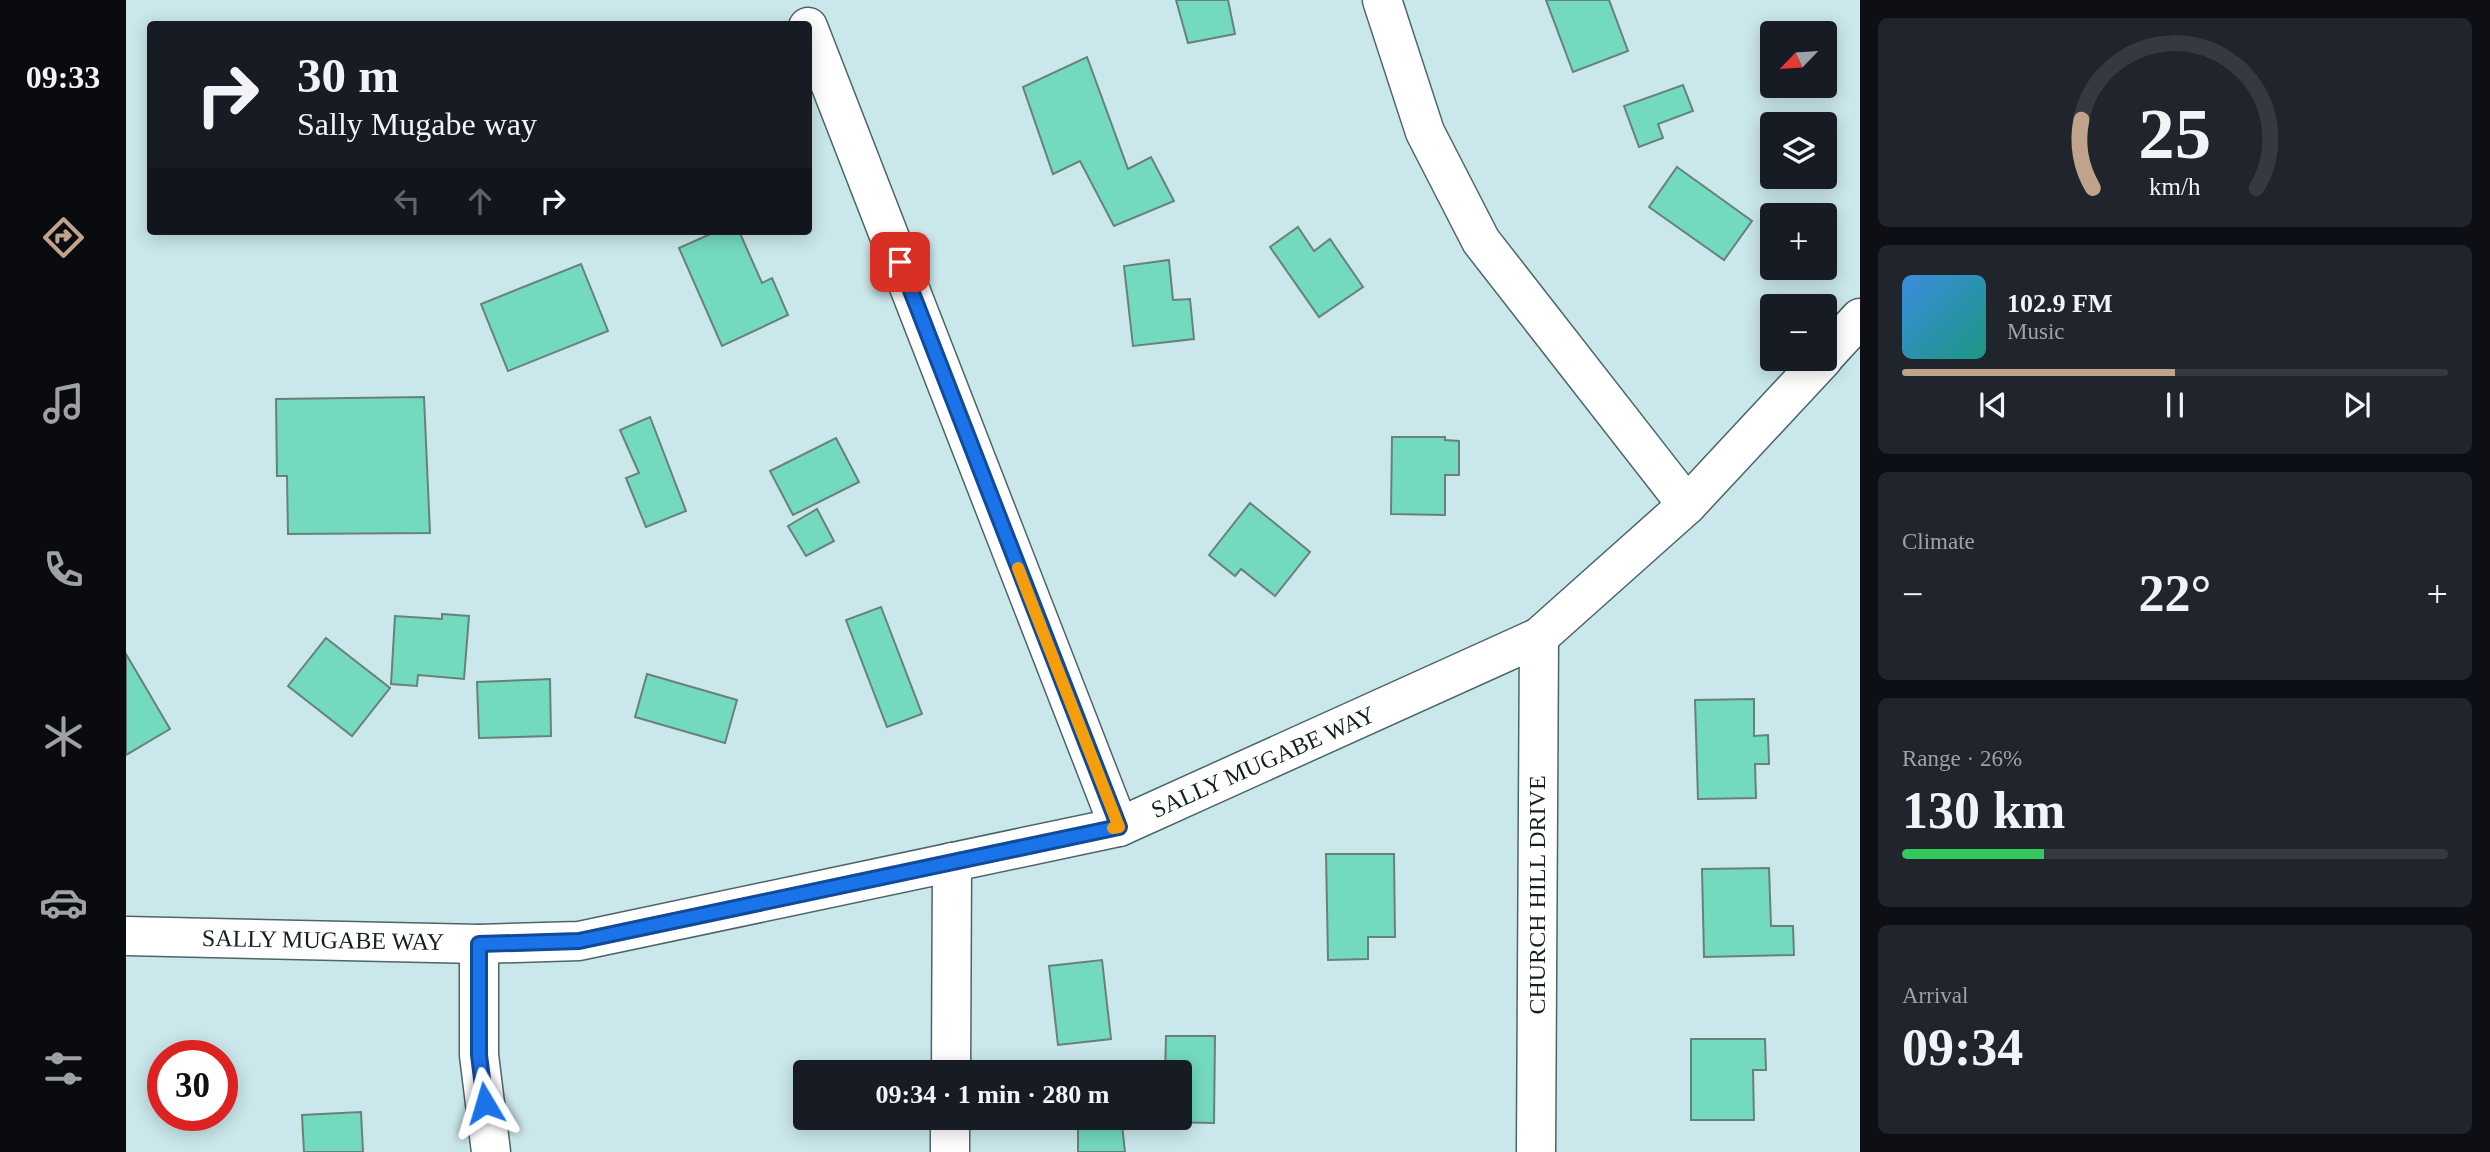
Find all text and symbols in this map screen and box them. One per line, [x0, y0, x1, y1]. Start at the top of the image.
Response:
north arrow [1760, 21, 1838, 98]
map controls [1760, 21, 1837, 371]
text: 30 m [297, 48, 399, 103]
icon: right [182, 49, 273, 140]
text: 09:33 [26, 59, 100, 95]
text: 25 [2139, 94, 2211, 175]
text: Sally Mugabe way [297, 106, 537, 142]
button: layers [1760, 112, 1837, 189]
text: km/h [2149, 173, 2201, 200]
icon: left [388, 182, 426, 220]
icon: ahead [461, 182, 499, 220]
icon: right [534, 182, 572, 220]
button: + [1760, 203, 1837, 280]
icon: directions [39, 213, 88, 262]
pin [870, 232, 930, 292]
icon: arrive [881, 243, 919, 281]
text: 102.9 FM [2007, 289, 2112, 318]
button: − [1760, 294, 1837, 371]
text: Music [2007, 319, 2065, 344]
icon: music [39, 379, 88, 428]
icon: previous [1974, 386, 2012, 424]
icon: pause [2156, 386, 2194, 424]
icon: next [2338, 386, 2376, 424]
text: Climate [1902, 529, 1975, 554]
icon: phone [39, 545, 88, 594]
text: 22° [2139, 565, 2211, 622]
text: − [1902, 573, 1923, 615]
text: + [2427, 573, 2448, 615]
street label: SALLY MUGABE WAY [1147, 701, 1379, 823]
icon: climate [39, 712, 88, 761]
text: Range · 26% [1902, 746, 2022, 771]
street label: CHURCH HILL DRIVE [1524, 775, 1550, 1015]
text: 130 km [1902, 782, 2065, 839]
icon: car [39, 878, 88, 927]
street label: SALLY MUGABE WAY [202, 925, 444, 955]
text: Arrival [1902, 983, 1968, 1008]
text: 09:34 [1902, 1019, 2023, 1076]
speed limit sign: 30 [147, 1040, 238, 1131]
icon: filters [39, 1044, 88, 1093]
position arrow [448, 1066, 522, 1140]
text: 09:34 · 1 min · 280 m [876, 1080, 1110, 1109]

